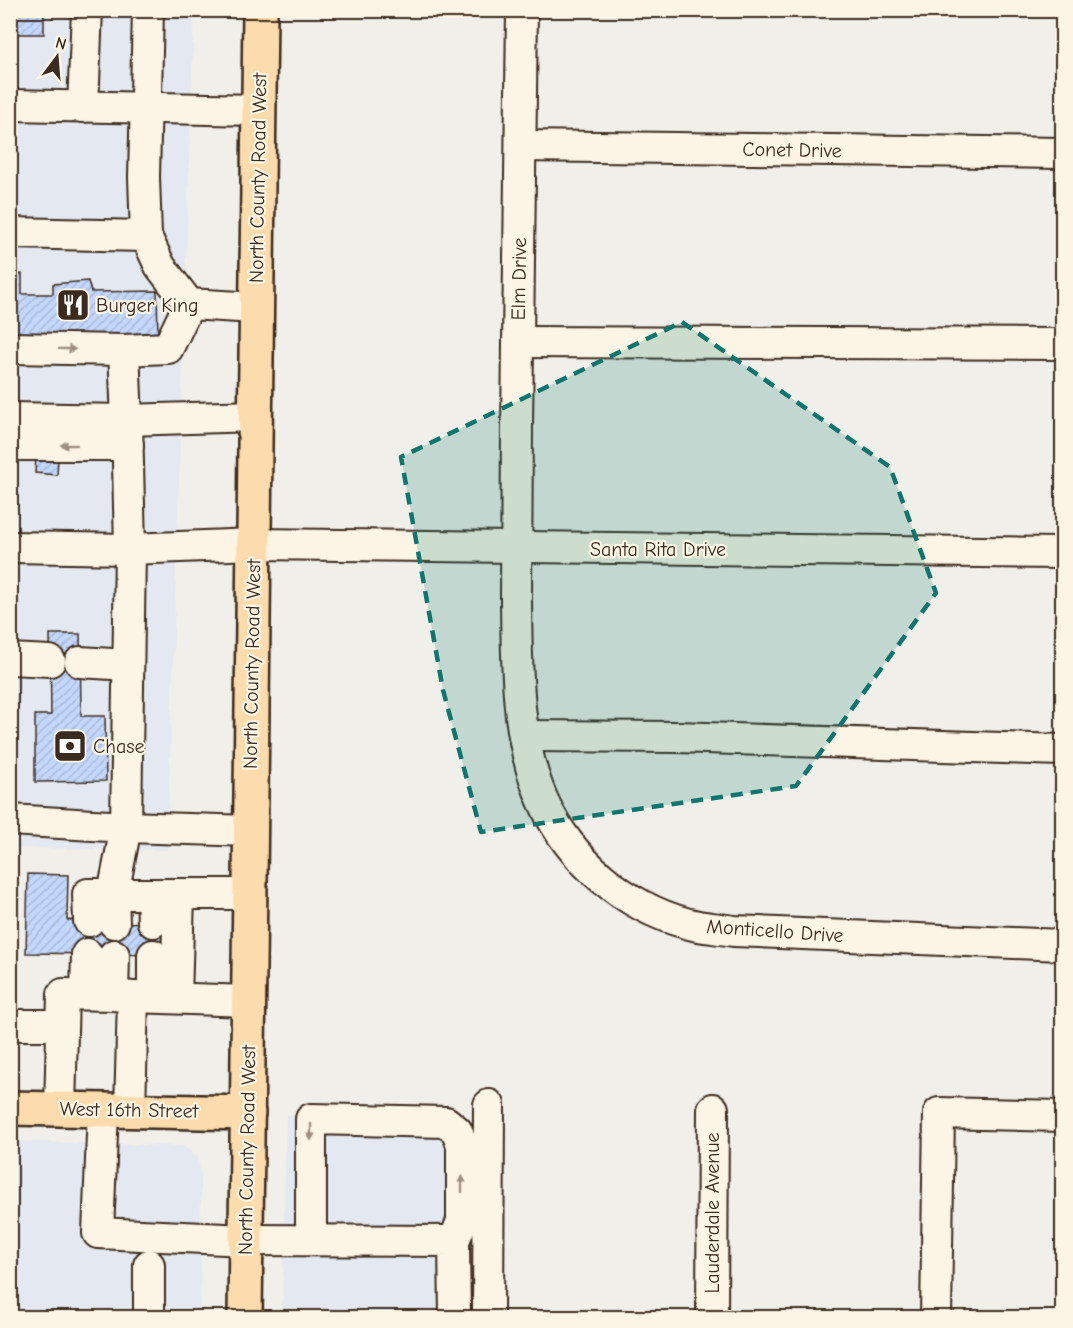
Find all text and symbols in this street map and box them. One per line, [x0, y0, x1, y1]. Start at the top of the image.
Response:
north arrow [27, 27, 87, 87]
text: N [53, 33, 68, 54]
street label: North County Road West [245, 71, 271, 283]
street label: Conet Drive [742, 138, 842, 162]
street label: Elm Drive [507, 237, 531, 321]
restaurant icon: Burger King [55, 287, 91, 323]
place label: Burger King [96, 294, 199, 317]
one-way arrow [58, 344, 77, 354]
one-way arrow [60, 440, 79, 450]
street label: Santa Rita Drive [590, 538, 726, 561]
street label: North County Road West [239, 557, 265, 769]
bank icon: Chase [52, 728, 88, 764]
place label: Chase [93, 735, 145, 758]
street label: Monticello Drive [706, 915, 844, 947]
street label: North County Road West [234, 1043, 260, 1255]
street label: West 16th Street [59, 1097, 200, 1123]
one-way arrow [306, 1123, 316, 1142]
street label: Lauderdale Avenue [701, 1132, 724, 1294]
one-way arrow [457, 1175, 467, 1194]

